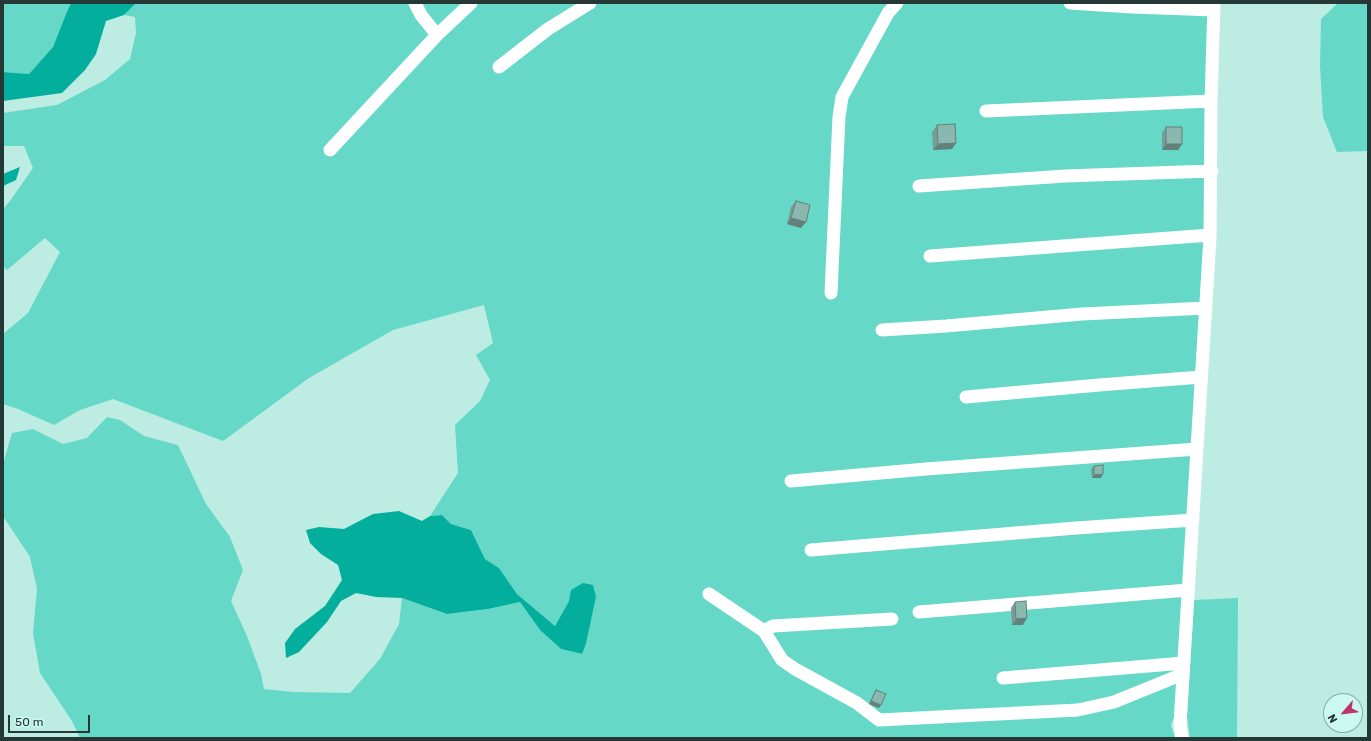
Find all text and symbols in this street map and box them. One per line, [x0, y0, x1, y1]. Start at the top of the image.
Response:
north arrow [1323, 693, 1363, 733]
scale bar [10, 707, 92, 733]
text: N [1325, 712, 1340, 725]
text: 50 m [15, 715, 43, 729]

